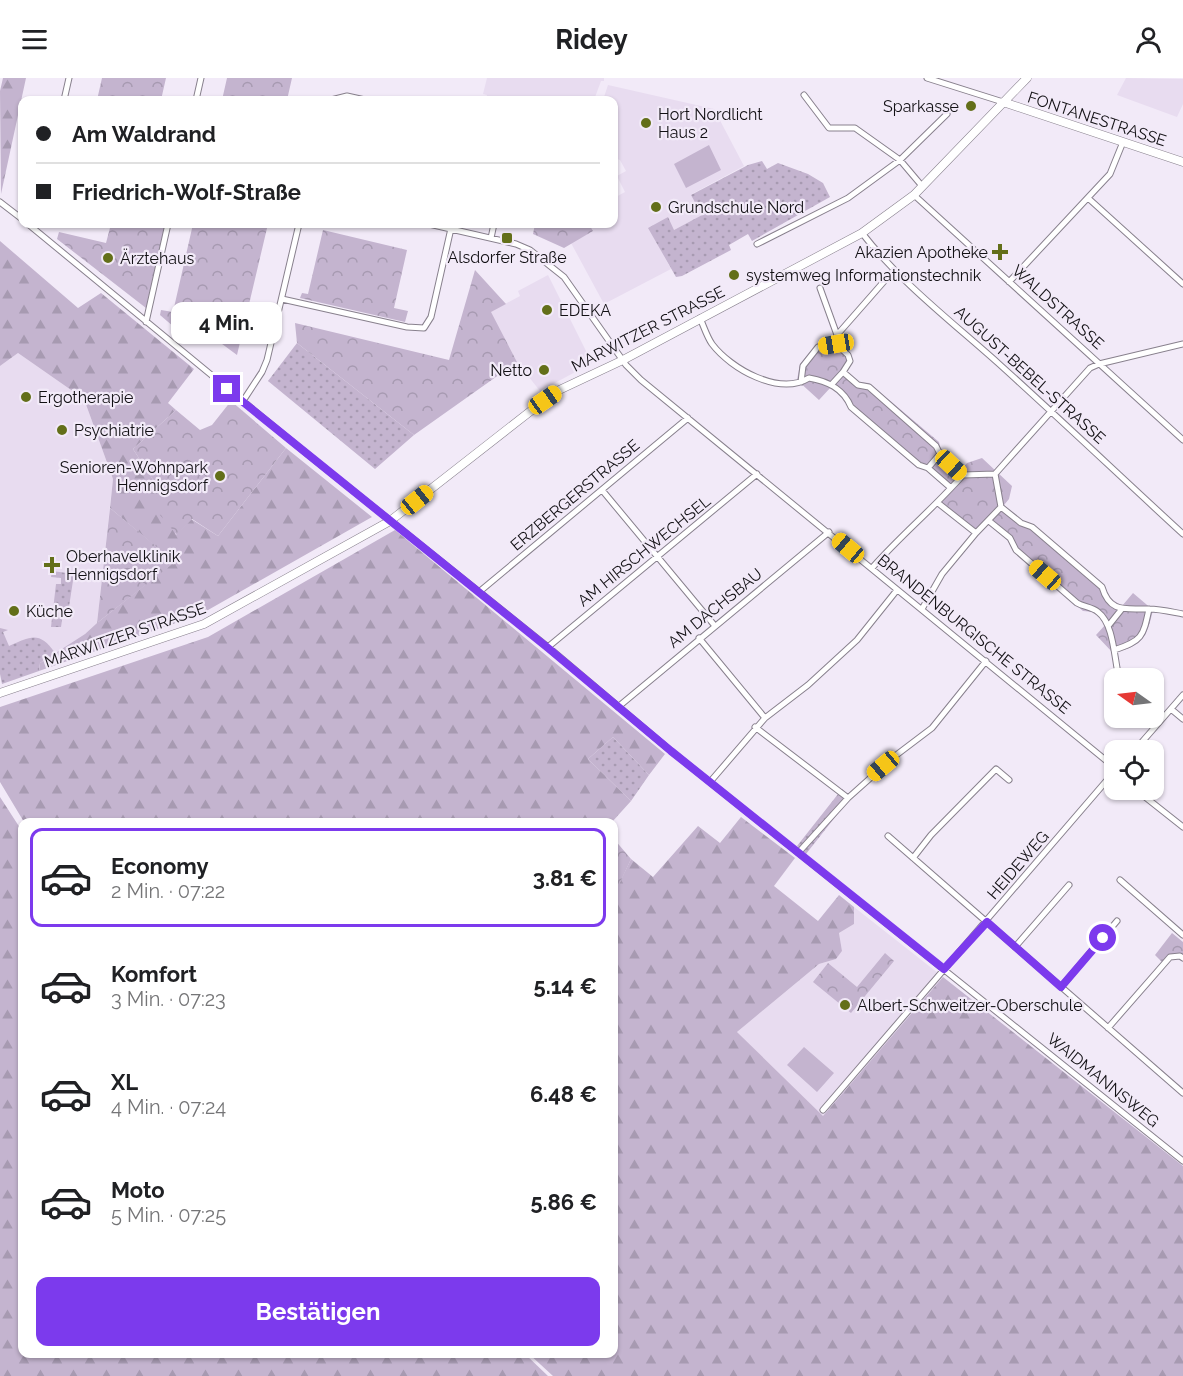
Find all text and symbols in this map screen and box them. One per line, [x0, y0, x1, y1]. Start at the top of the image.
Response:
icon: menu [18, 23, 51, 56]
icon: person [1132, 23, 1165, 56]
text: Ridey [555, 24, 628, 55]
street label: FONTANESTRASSE [1025, 88, 1169, 150]
place label: Sparkasse [883, 97, 959, 116]
marker: Sparkasse [964, 99, 978, 113]
place label: Hort Nordlicht Haus 2 [658, 105, 763, 142]
marker: Hort Nordlicht Haus 2 [639, 116, 653, 130]
text: Am Waldrand [72, 121, 216, 147]
text: Friedrich-Wolf-Straße [72, 179, 301, 205]
place label: Grundschule Nord [668, 198, 804, 217]
marker: Grundschule Nord [649, 200, 663, 214]
marker: Alsdorfer Straße [500, 231, 514, 245]
place label: Akazien Apotheke [855, 243, 988, 262]
marker: Akazien Apotheke [993, 245, 1007, 259]
place label: Ärztehaus [120, 248, 194, 268]
place label: Alsdorfer Straße [447, 248, 567, 267]
marker: Ärztehaus [101, 251, 115, 265]
street label: WALDSTRASSE [1008, 261, 1108, 353]
place label: systemweg Informationstechnik [746, 266, 982, 285]
marker: systemweg Informationstechnik [727, 268, 741, 282]
street label: MARWITZER STRASSE [568, 282, 728, 376]
place label: EDEKA [559, 301, 611, 320]
callout: 4 Min. [172, 302, 282, 344]
street label: AUGUST-BEBEL-STRASSE [951, 302, 1110, 448]
marker: EDEKA [540, 303, 554, 317]
text: 4 Min. [199, 311, 254, 335]
car [817, 332, 855, 356]
place label: Netto [490, 361, 532, 380]
marker: Netto [537, 363, 551, 377]
route end [213, 375, 240, 402]
car [525, 382, 565, 418]
place label: Ergotherapie [38, 388, 133, 407]
marker: Ergotherapie [19, 390, 33, 404]
place label: Psychiatrie [74, 421, 154, 440]
marker: Psychiatrie [55, 423, 69, 437]
street label: ERZBERGERSTRASSE [507, 435, 644, 554]
car [932, 446, 970, 484]
place label: Senioren-Wohnpark Hennigsdorf [60, 458, 209, 495]
marker: Senioren-Wohnpark Hennigsdorf [213, 469, 227, 483]
car [397, 482, 437, 518]
street label: AM HIRSCHWECHSEL [574, 491, 715, 610]
car [828, 530, 868, 566]
place label: Oberhavelklinik Hennigsdorf [66, 547, 181, 584]
street label: BRANDENBURGISCHE STRASSE [874, 550, 1074, 718]
marker: Oberhavelklinik Hennigsdorf [43, 556, 61, 574]
car [1026, 556, 1064, 594]
street label: AM DACHSBAU [664, 564, 766, 652]
street label: MARWITZER STRASSE [42, 598, 208, 672]
place label: Küche [26, 602, 73, 621]
marker: Küche [7, 604, 21, 618]
north arrow [1104, 668, 1164, 728]
map controls [1104, 668, 1164, 800]
button: locate [1104, 740, 1164, 800]
car [863, 748, 903, 784]
street label: HEIDEWEG [983, 827, 1053, 903]
icon: car [39, 851, 93, 905]
text: Economy [111, 853, 209, 879]
text: 3.81 € [533, 865, 597, 891]
text: 2 Min. · 07:22 [111, 879, 225, 903]
route start [1089, 924, 1116, 951]
icon: car [39, 959, 93, 1013]
text: Komfort [111, 961, 197, 987]
text: 5.14 € [534, 973, 597, 999]
text: 3 Min. · 07:23 [111, 987, 226, 1011]
place label: Albert-Schweitzer-Oberschule [857, 996, 1083, 1015]
marker: Albert-Schweitzer-Oberschule [838, 998, 852, 1012]
street label: WAIDMANNSWEG [1043, 1029, 1163, 1131]
icon: car [39, 1067, 93, 1121]
text: XL [111, 1069, 138, 1095]
text: 6.48 € [530, 1081, 597, 1107]
text: 4 Min. · 07:24 [111, 1095, 226, 1119]
icon: car [39, 1175, 93, 1229]
text: Moto [111, 1177, 165, 1203]
text: 5.86 € [530, 1189, 597, 1215]
text: 5 Min. · 07:25 [111, 1203, 226, 1227]
button: Bestätigen [36, 1277, 600, 1346]

